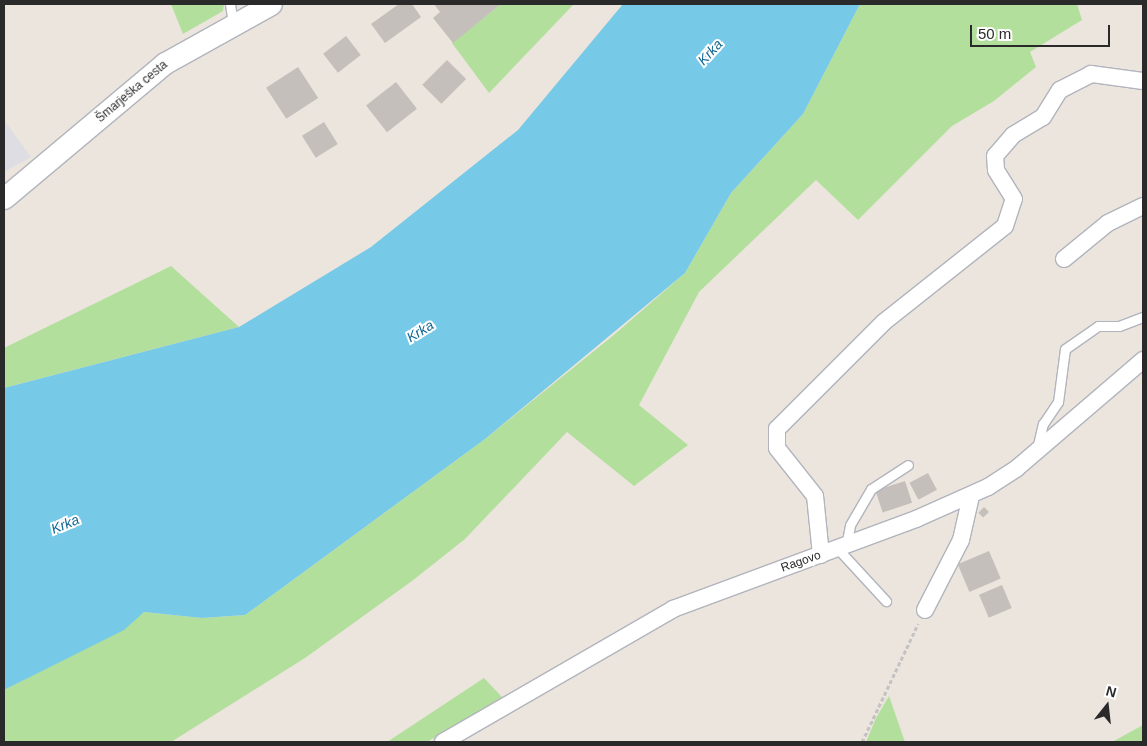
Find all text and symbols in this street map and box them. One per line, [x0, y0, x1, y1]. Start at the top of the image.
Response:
scale bar [972, 15, 1112, 47]
text: 50 m [978, 25, 1011, 42]
water label: Krka [694, 36, 726, 68]
street label: Šmarješka cesta [93, 58, 171, 126]
water label: Krka [403, 316, 437, 346]
water label: Krka [49, 511, 81, 537]
street label: Ragovo [779, 548, 823, 576]
north arrow [1082, 681, 1132, 731]
text: N [1104, 682, 1118, 701]

